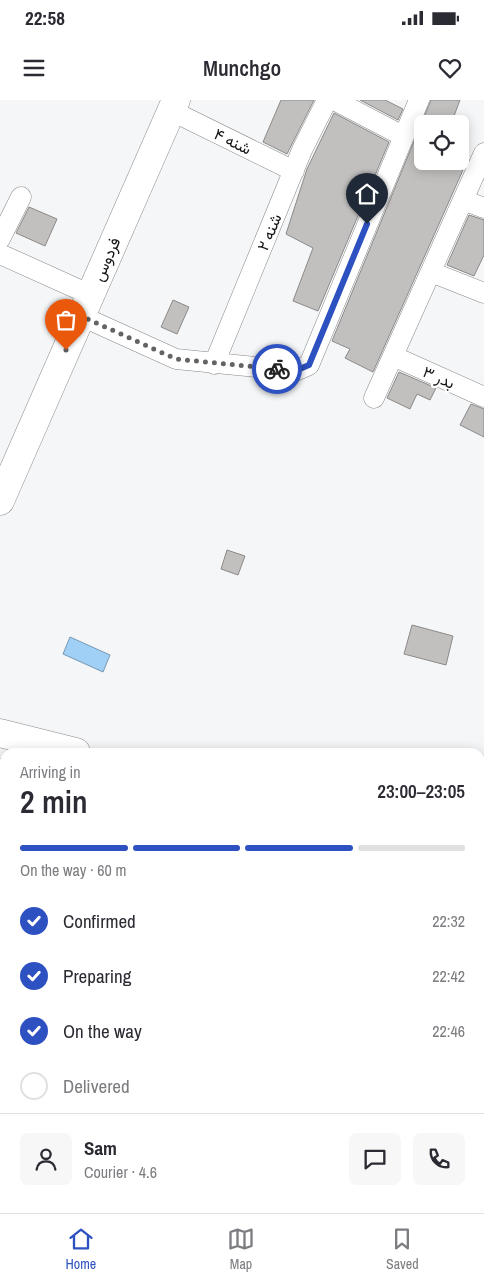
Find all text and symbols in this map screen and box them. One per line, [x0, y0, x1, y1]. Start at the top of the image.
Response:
text: 22:58 [25, 5, 65, 31]
text: Munchgo [203, 53, 281, 83]
icon: menu [20, 54, 48, 82]
icon: heart [436, 54, 464, 82]
map controls [414, 115, 469, 170]
button: locate [414, 115, 469, 170]
street label: شنه ۴ [211, 123, 255, 159]
pin [346, 173, 388, 224]
icon: home [353, 180, 381, 208]
street label: شنه ۲ [251, 210, 287, 254]
street label: فردوس [87, 234, 125, 284]
pin [45, 299, 87, 350]
icon: bag [52, 306, 80, 334]
courier [252, 344, 302, 394]
icon: bike [263, 355, 291, 383]
street label: بدر ۳ [419, 360, 459, 394]
text: Arriving in [20, 761, 81, 783]
text: 23:00–23:05 [377, 778, 465, 804]
text: 2 min [20, 780, 88, 823]
text: On the way · 60 m [20, 859, 126, 881]
icon: check [20, 907, 48, 935]
text: Confirmed [63, 908, 136, 934]
text: 22:32 [432, 910, 465, 932]
icon: check [20, 962, 48, 990]
text: Preparing [63, 963, 131, 989]
text: 22:42 [432, 965, 465, 987]
icon: check [20, 1017, 48, 1045]
text: On the way [63, 1018, 142, 1044]
text: 22:46 [432, 1020, 465, 1042]
text: Delivered [63, 1073, 130, 1099]
button: person [20, 1133, 72, 1185]
button: chat [349, 1133, 401, 1185]
button: phone [413, 1133, 465, 1185]
text: Sam [84, 1135, 117, 1161]
text: Courier · 4.6 [84, 1161, 157, 1183]
tab: Home [65, 1225, 96, 1273]
tab: Map [227, 1225, 255, 1273]
tab: Saved [386, 1225, 419, 1273]

